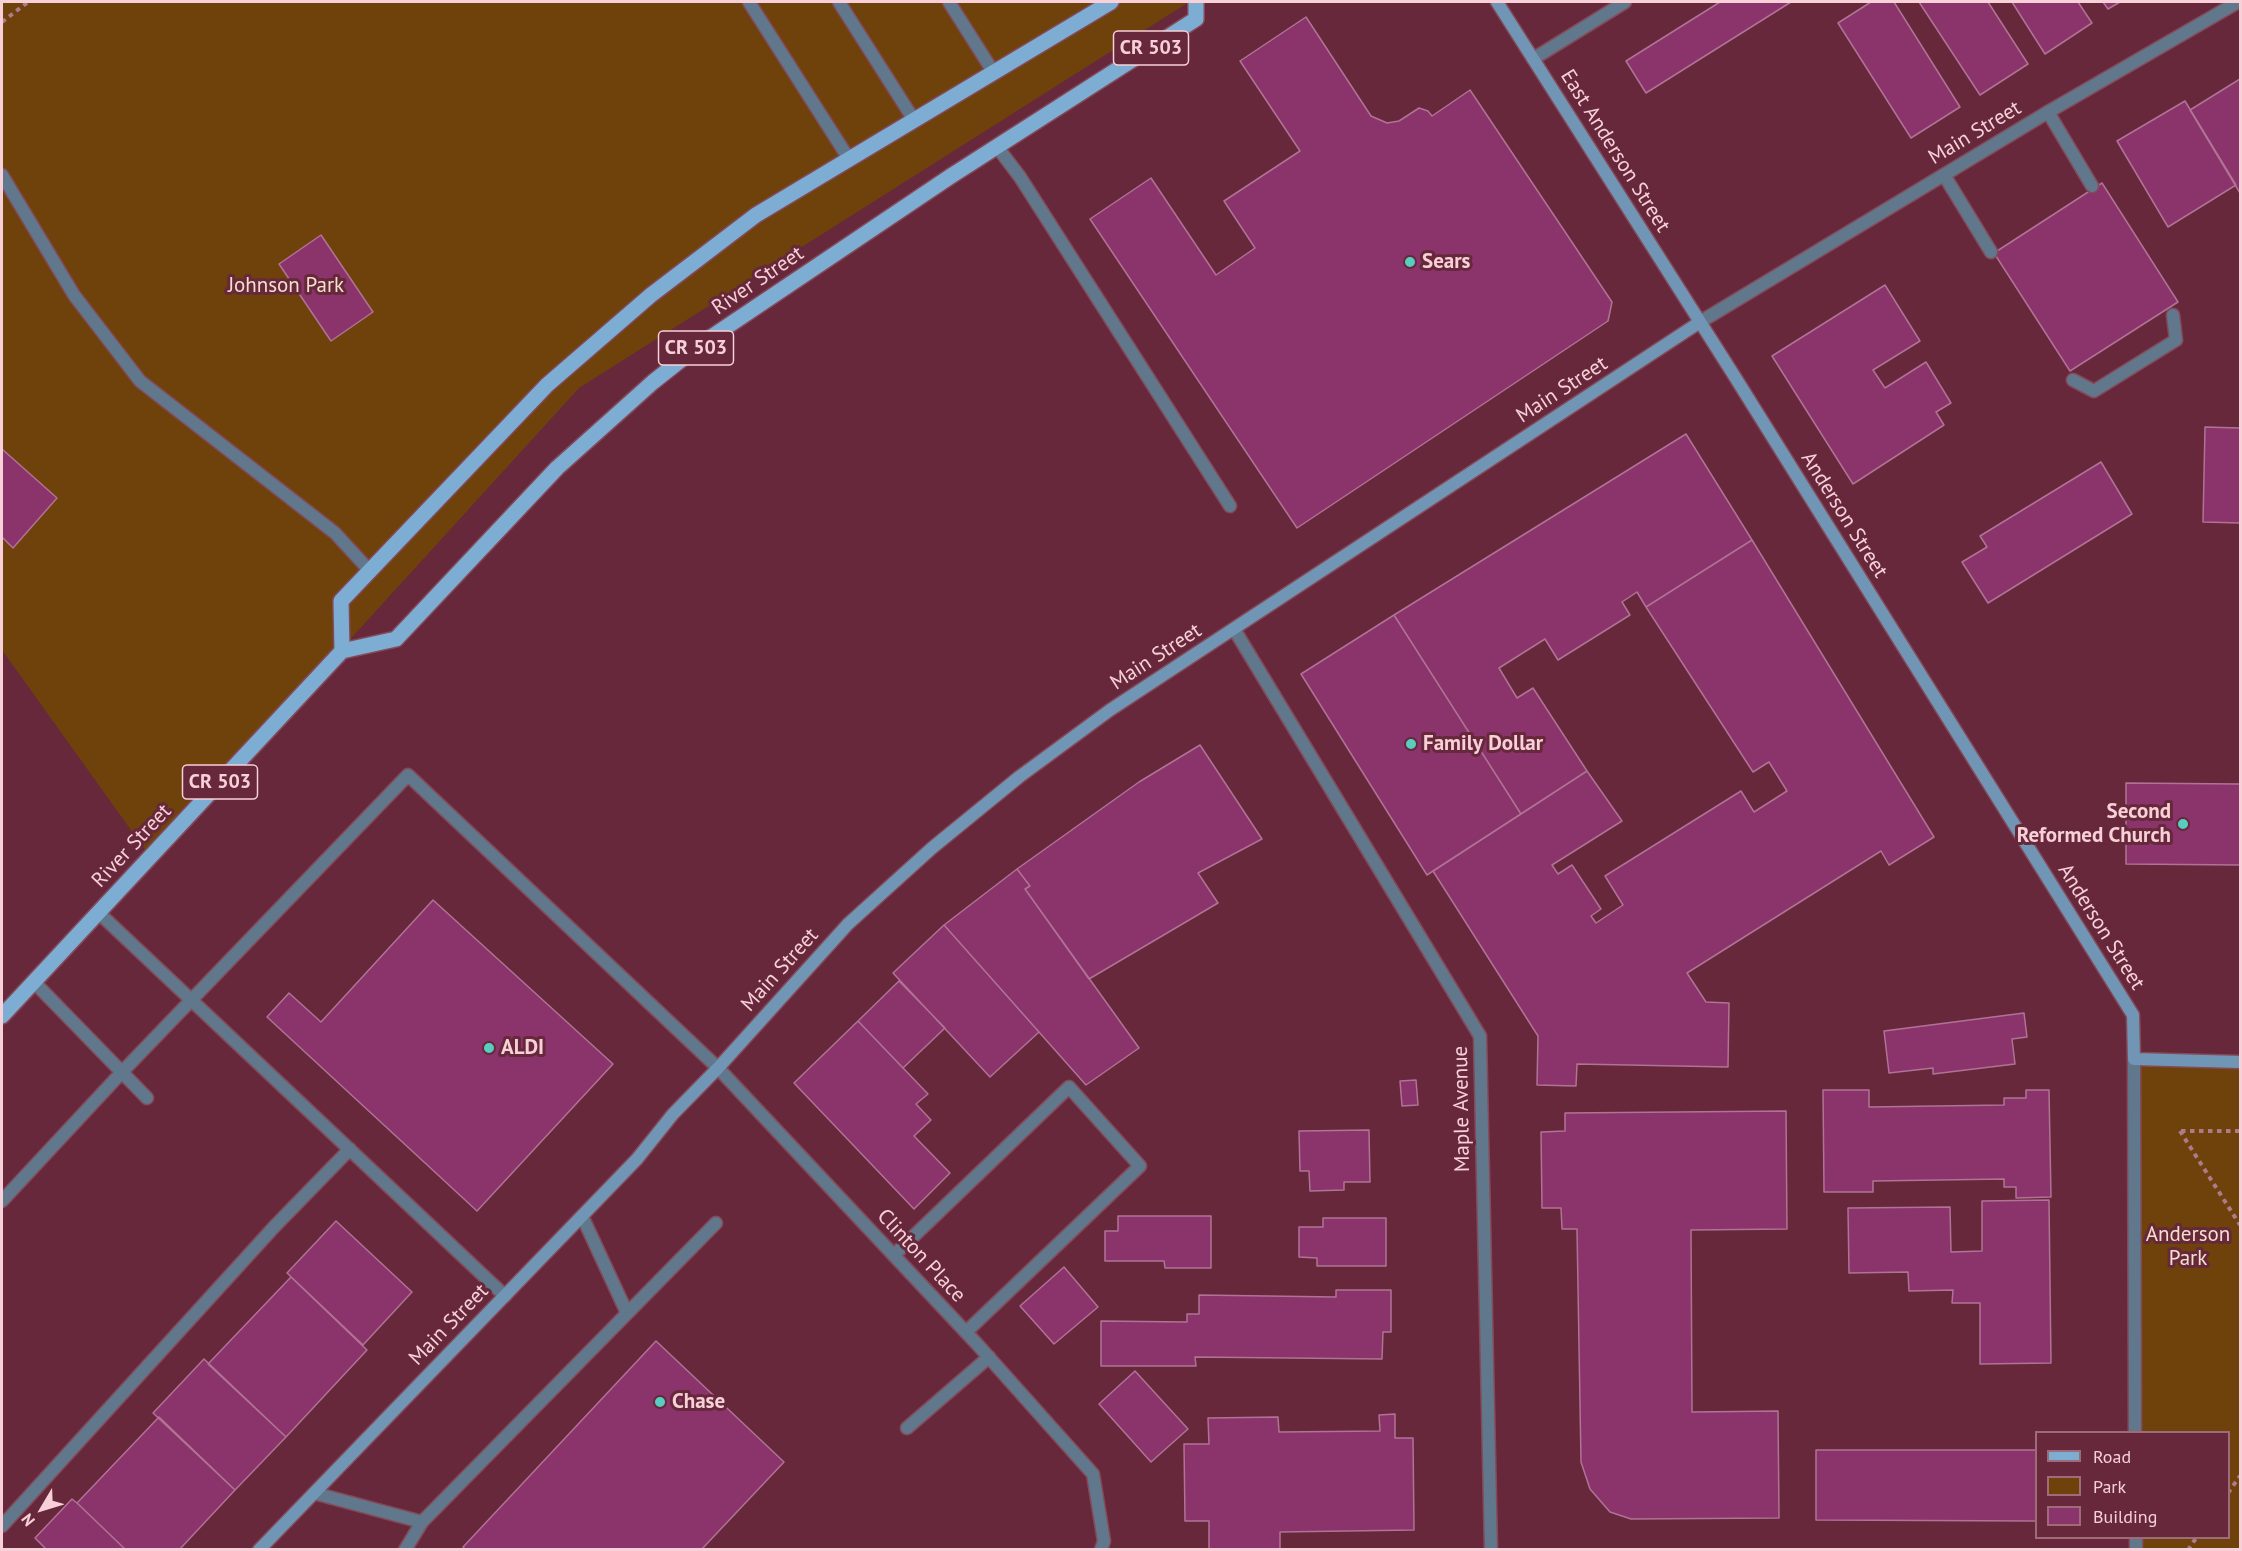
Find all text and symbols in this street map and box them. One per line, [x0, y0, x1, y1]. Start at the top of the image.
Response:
road number: CR 503 [1114, 31, 1188, 65]
street label: East Anderson Street [1555, 65, 1675, 237]
street label: Main Street [1924, 96, 2026, 170]
street label: River Street [707, 241, 809, 321]
place label: Sears [1422, 249, 1470, 275]
marker: Sears [1403, 255, 1417, 269]
park label: Johnson Park [228, 273, 344, 299]
road number: CR 503 [658, 331, 734, 365]
street label: Main Street [1512, 351, 1612, 429]
street label: Anderson Street [1795, 447, 1893, 583]
street label: Main Street [1106, 618, 1206, 696]
place label: Family Dollar [1423, 731, 1543, 757]
marker: Family Dollar [1404, 737, 1418, 751]
road number: CR 503 [182, 765, 258, 799]
street label: River Street [87, 799, 177, 893]
place label: Second Reformed Church [2017, 799, 2171, 849]
marker: Second Reformed Church [2176, 817, 2190, 831]
street label: Anderson Street [2052, 859, 2150, 995]
street label: Main Street [736, 923, 824, 1017]
place label: ALDI [501, 1035, 544, 1061]
marker: ALDI [482, 1041, 496, 1055]
street label: Maple Avenue [1448, 1046, 1476, 1172]
street label: Clinton Place [871, 1204, 971, 1308]
park label: Anderson Park [2146, 1222, 2230, 1272]
street label: Main Street [404, 1279, 494, 1371]
place label: Chase [672, 1389, 725, 1415]
marker: Chase [653, 1395, 667, 1409]
legend [2035, 1431, 2230, 1539]
text: Road [2093, 1445, 2131, 1468]
text: Park [2093, 1475, 2126, 1498]
north arrow [12, 1479, 72, 1539]
text: Building [2093, 1505, 2157, 1528]
text: N [17, 1510, 39, 1530]

